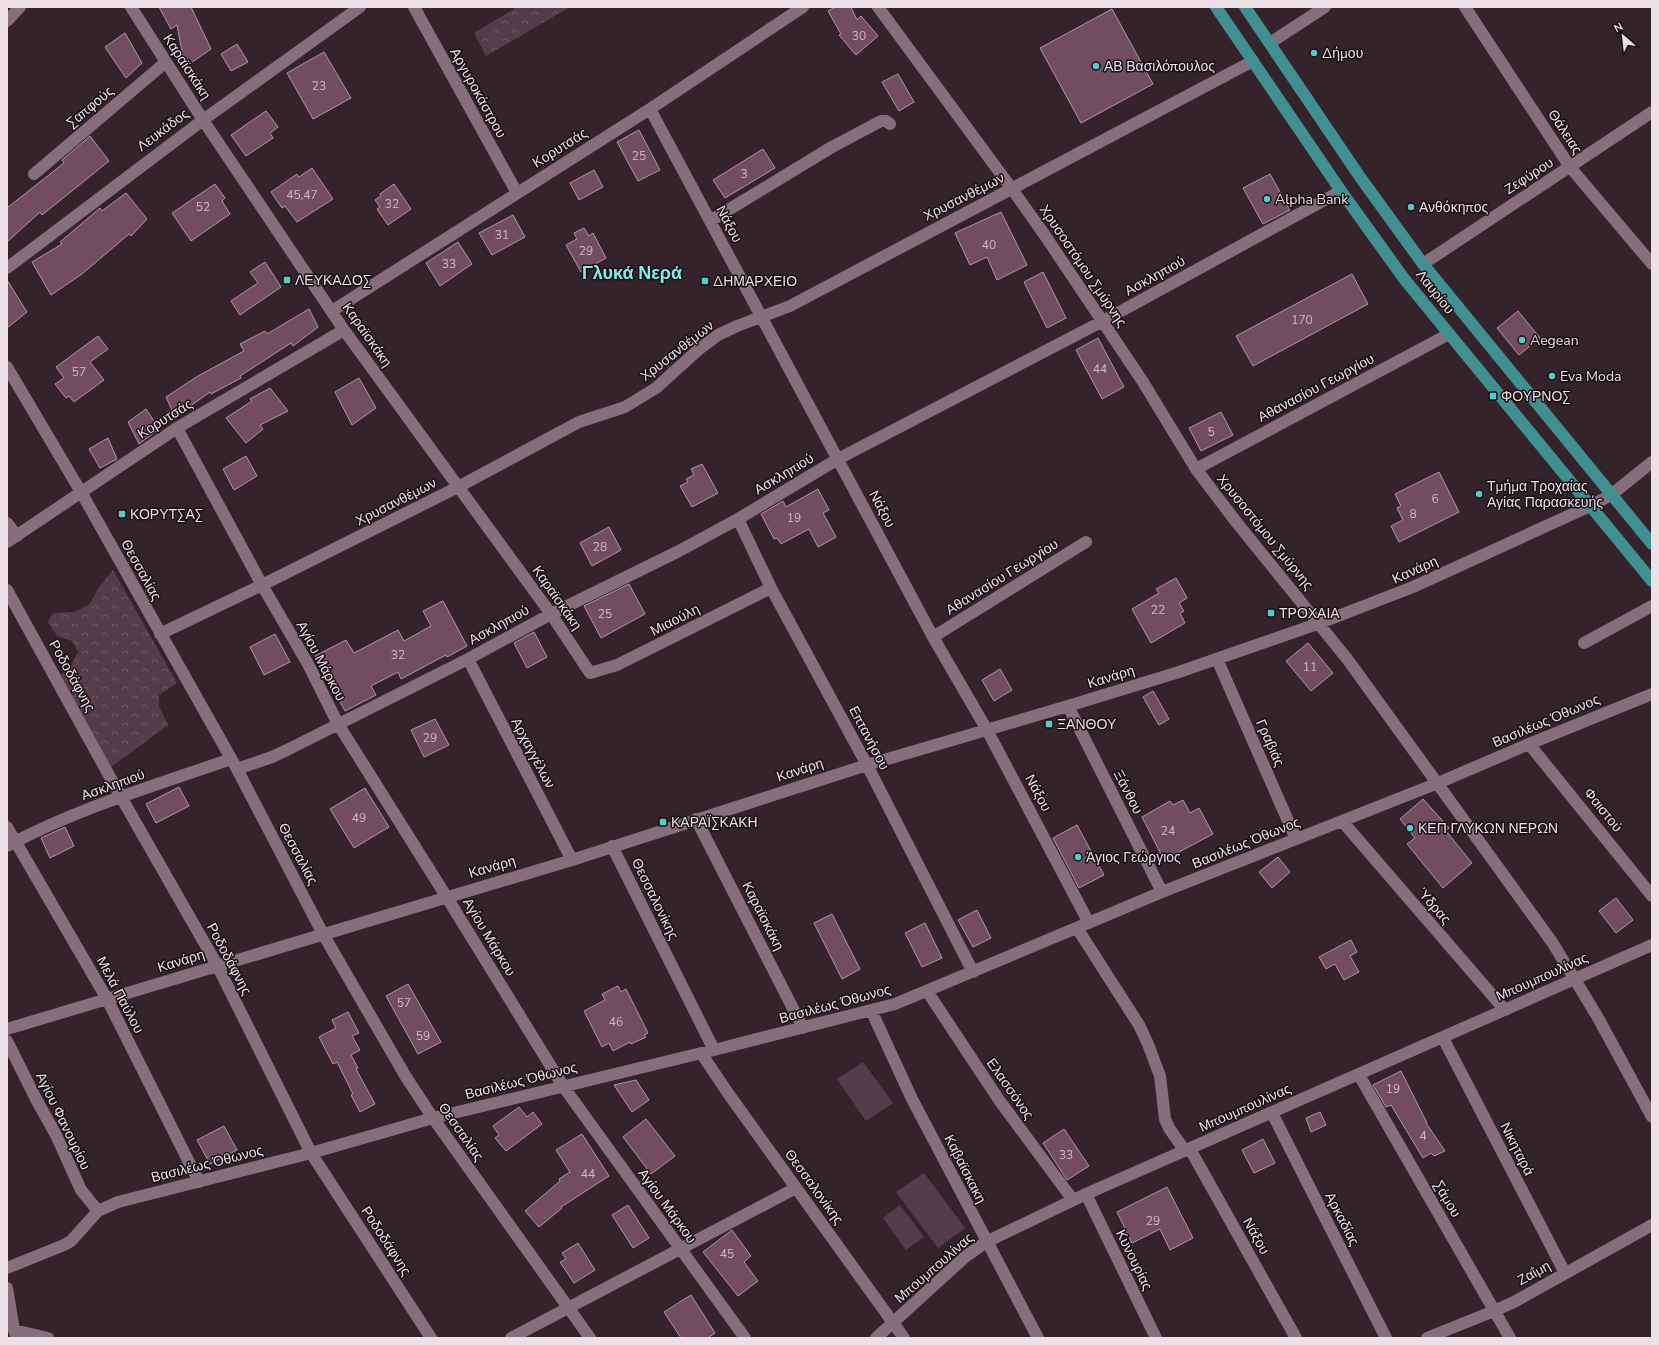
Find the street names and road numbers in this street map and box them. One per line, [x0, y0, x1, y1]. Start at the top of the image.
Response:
street label: Καραϊσκάκη [159, 30, 215, 104]
street label: Αργυροκάστρου [445, 45, 511, 141]
street label: Σαπφούς [62, 82, 118, 132]
street label: Λευκάδος [133, 104, 193, 156]
street label: Θάλειας [1543, 106, 1587, 158]
street label: Κορυτσάς [529, 124, 591, 172]
street label: Ζεφύρου [1501, 153, 1557, 199]
street label: Χρυσανθέμων [920, 168, 1008, 226]
street label: Χρυσοστόμου Σμύρνης [1035, 201, 1131, 331]
street label: Νάξου [711, 202, 747, 246]
street label: Ασκληπιού [1121, 252, 1189, 300]
street label: Λαυρίου [1411, 266, 1459, 318]
street label: Καραϊσκάκη [338, 299, 396, 371]
street label: Χρυσανθέμων [636, 316, 718, 386]
street label: Αθανασίου Γεωργίου [1254, 349, 1378, 427]
street label: Κορυτσάς [134, 395, 196, 443]
street label: Ασκληπιού [751, 449, 817, 499]
street label: Χρυσοστόμου Σμύρνης [1212, 470, 1318, 594]
street label: Χρυσανθέμων [352, 473, 440, 531]
street label: Νάξου [864, 487, 900, 531]
street label: Αθανασίου Γεωργίου [942, 535, 1062, 619]
street label: Θεσσαλίας [116, 536, 166, 604]
street label: Κανάρη [1389, 552, 1441, 588]
street label: Καραϊσκάκη [528, 562, 586, 634]
street label: Μιαούλη [647, 599, 703, 641]
street label: Ασκληπιού [465, 601, 533, 649]
street label: Αγίου Μάρκου [292, 618, 350, 704]
street label: Ροδοδάφνης [44, 637, 100, 715]
street label: Κανάρη [1085, 661, 1137, 693]
street label: Βασιλέως Όθωνος [1489, 690, 1603, 752]
street label: Επτανήσου [844, 703, 894, 773]
street label: Αρχαγγέλων [506, 714, 560, 792]
street label: Γραβιάς [1251, 716, 1289, 770]
street label: Κανάρη [774, 754, 826, 786]
street label: Ασκληπιού [78, 765, 148, 805]
street label: Ξάνθου [1109, 767, 1147, 817]
street label: Νάξου [1020, 771, 1056, 815]
street label: Φαιστού [1579, 784, 1627, 836]
street label: Βασιλέως Όθωνος [1189, 813, 1303, 873]
street label: Θεσσαλίας [274, 820, 322, 888]
street label: Κανάρη [466, 851, 518, 883]
street label: Θεσσαλονίκης [627, 855, 683, 943]
street label: Καραϊσκάκη [738, 878, 788, 954]
street label: Ύδρας [1413, 884, 1455, 928]
street label: Αγίου Μάρκου [458, 894, 520, 980]
street label: Ροδοδάφνης [202, 920, 256, 999]
street label: Κανάρη [155, 945, 207, 977]
street label: Μπουμπουλίνας [1493, 948, 1591, 1006]
street label: Μελά Παύλου [92, 953, 148, 1037]
street label: Βασιλέως Όθωνος [777, 980, 893, 1028]
street label: Ελασσόνος [982, 1055, 1038, 1124]
street label: Βασιλέως Όθωνος [463, 1058, 579, 1104]
street label: Αγίου Φανουρίου [31, 1069, 95, 1173]
street label: Μπουμπουλίνας [1196, 1079, 1294, 1137]
street label: Θεσσαλίας [434, 1099, 488, 1165]
street label: Νικηταρά [1495, 1119, 1539, 1179]
street label: Καβαϊσκακη [940, 1131, 990, 1207]
street label: Βασιλέως Όθωνος [149, 1141, 265, 1187]
street label: Θεσσαλονίκης [780, 1146, 848, 1229]
street label: Αγίου Μάρκου [633, 1165, 701, 1247]
street label: Σάμου [1429, 1177, 1465, 1221]
street label: Αρκαδίας [1320, 1189, 1364, 1249]
street label: Ροδοδάφνης [356, 1203, 416, 1280]
street label: Νάξου [1238, 1214, 1274, 1258]
street label: Κυνουρίας [1111, 1226, 1157, 1294]
street label: Μπουμπουλίνας [890, 1228, 978, 1308]
street label: Ζαΐμη [1514, 1256, 1554, 1290]

